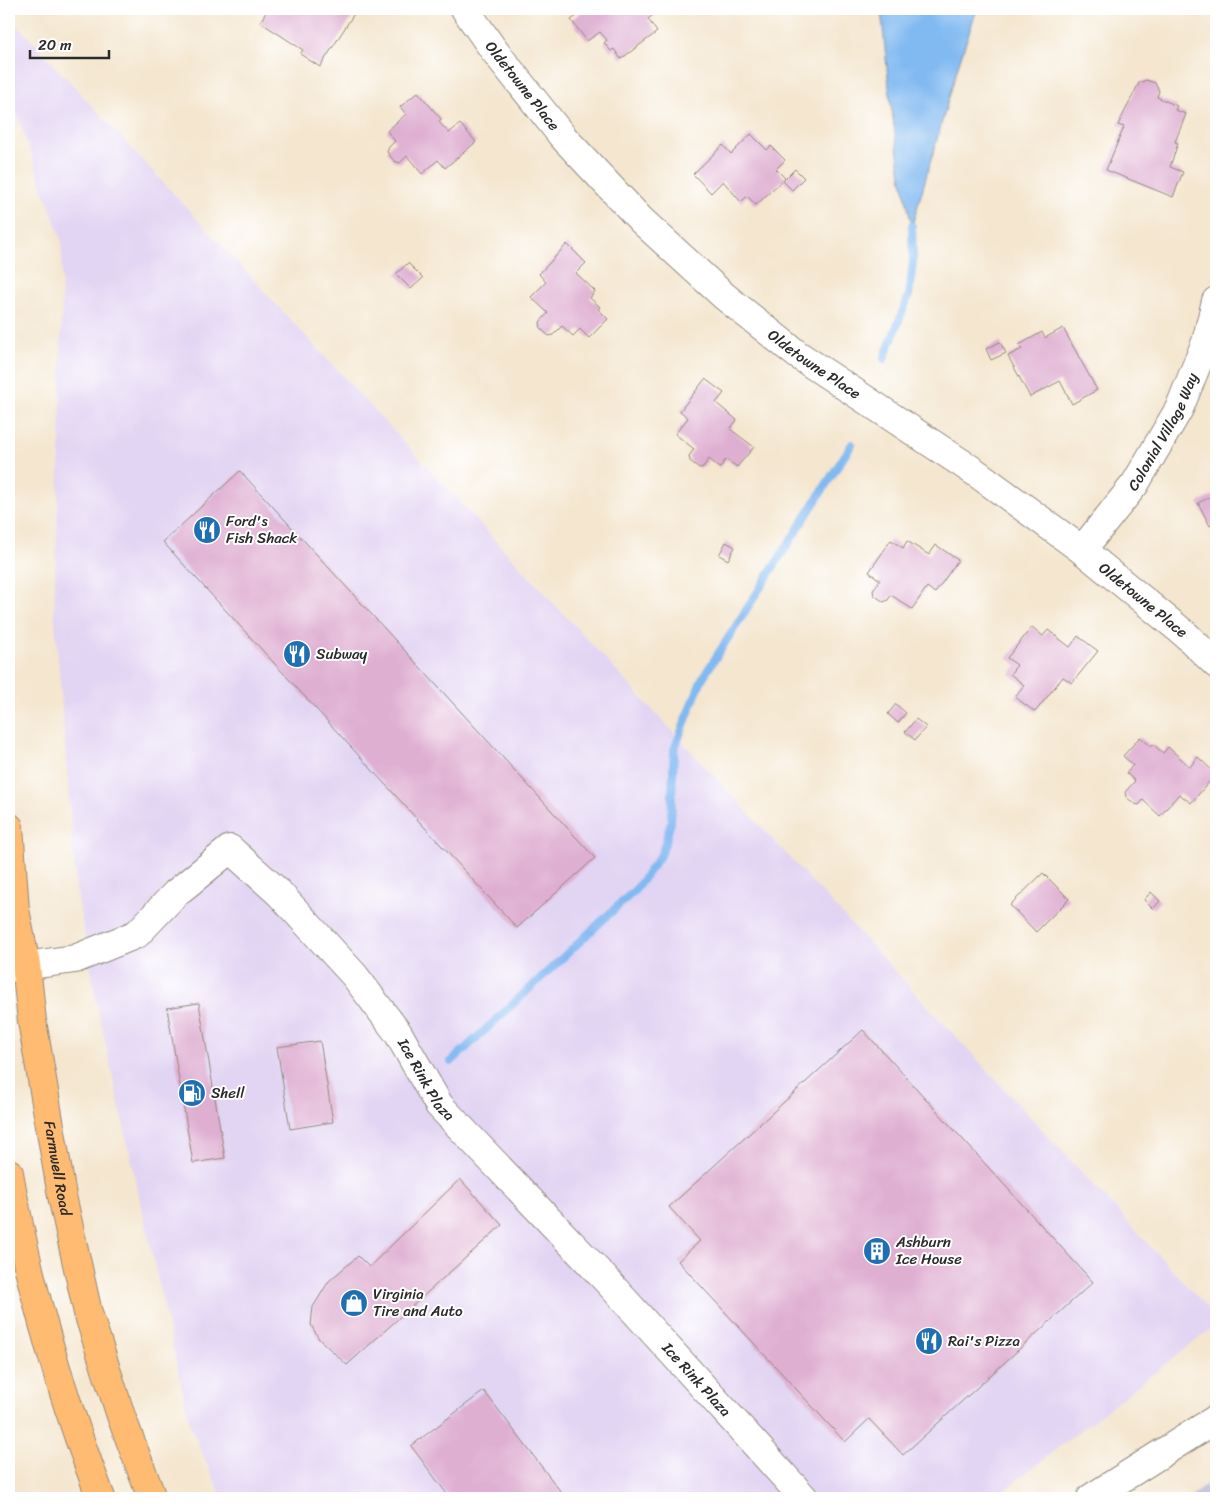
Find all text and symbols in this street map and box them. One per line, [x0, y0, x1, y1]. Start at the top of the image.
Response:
scale bar [30, 28, 109, 60]
text: 20 m [38, 32, 72, 58]
street label: Oldetowne Place [478, 36, 567, 137]
street label: Oldetowne Place [762, 322, 866, 406]
street label: Colonial Village Way [1121, 369, 1205, 497]
place label: Ford's Fish Shack [226, 508, 297, 551]
restaurant icon: Ford's Fish Shack [192, 515, 222, 545]
street label: Oldetowne Place [1093, 555, 1194, 645]
restaurant icon: Subway [282, 639, 312, 669]
place label: Subway [316, 641, 368, 667]
street label: Ice Rink Plaza [390, 1032, 461, 1128]
fuel station icon: Shell [177, 1078, 207, 1108]
place label: Shell [211, 1080, 245, 1106]
street label: Farmwell Road [36, 1119, 79, 1219]
place label: Ashburn Ice House [895, 1229, 962, 1272]
building icon: Ashburn Ice House [862, 1236, 892, 1266]
place label: Virginia Tire and Auto [373, 1281, 463, 1324]
shop icon: Virginia Tire and Auto [339, 1288, 369, 1318]
restaurant icon: Rai's Pizza [914, 1326, 944, 1356]
place label: Rai's Pizza [948, 1328, 1020, 1354]
street label: Ice Rink Plaza [655, 1336, 738, 1423]

